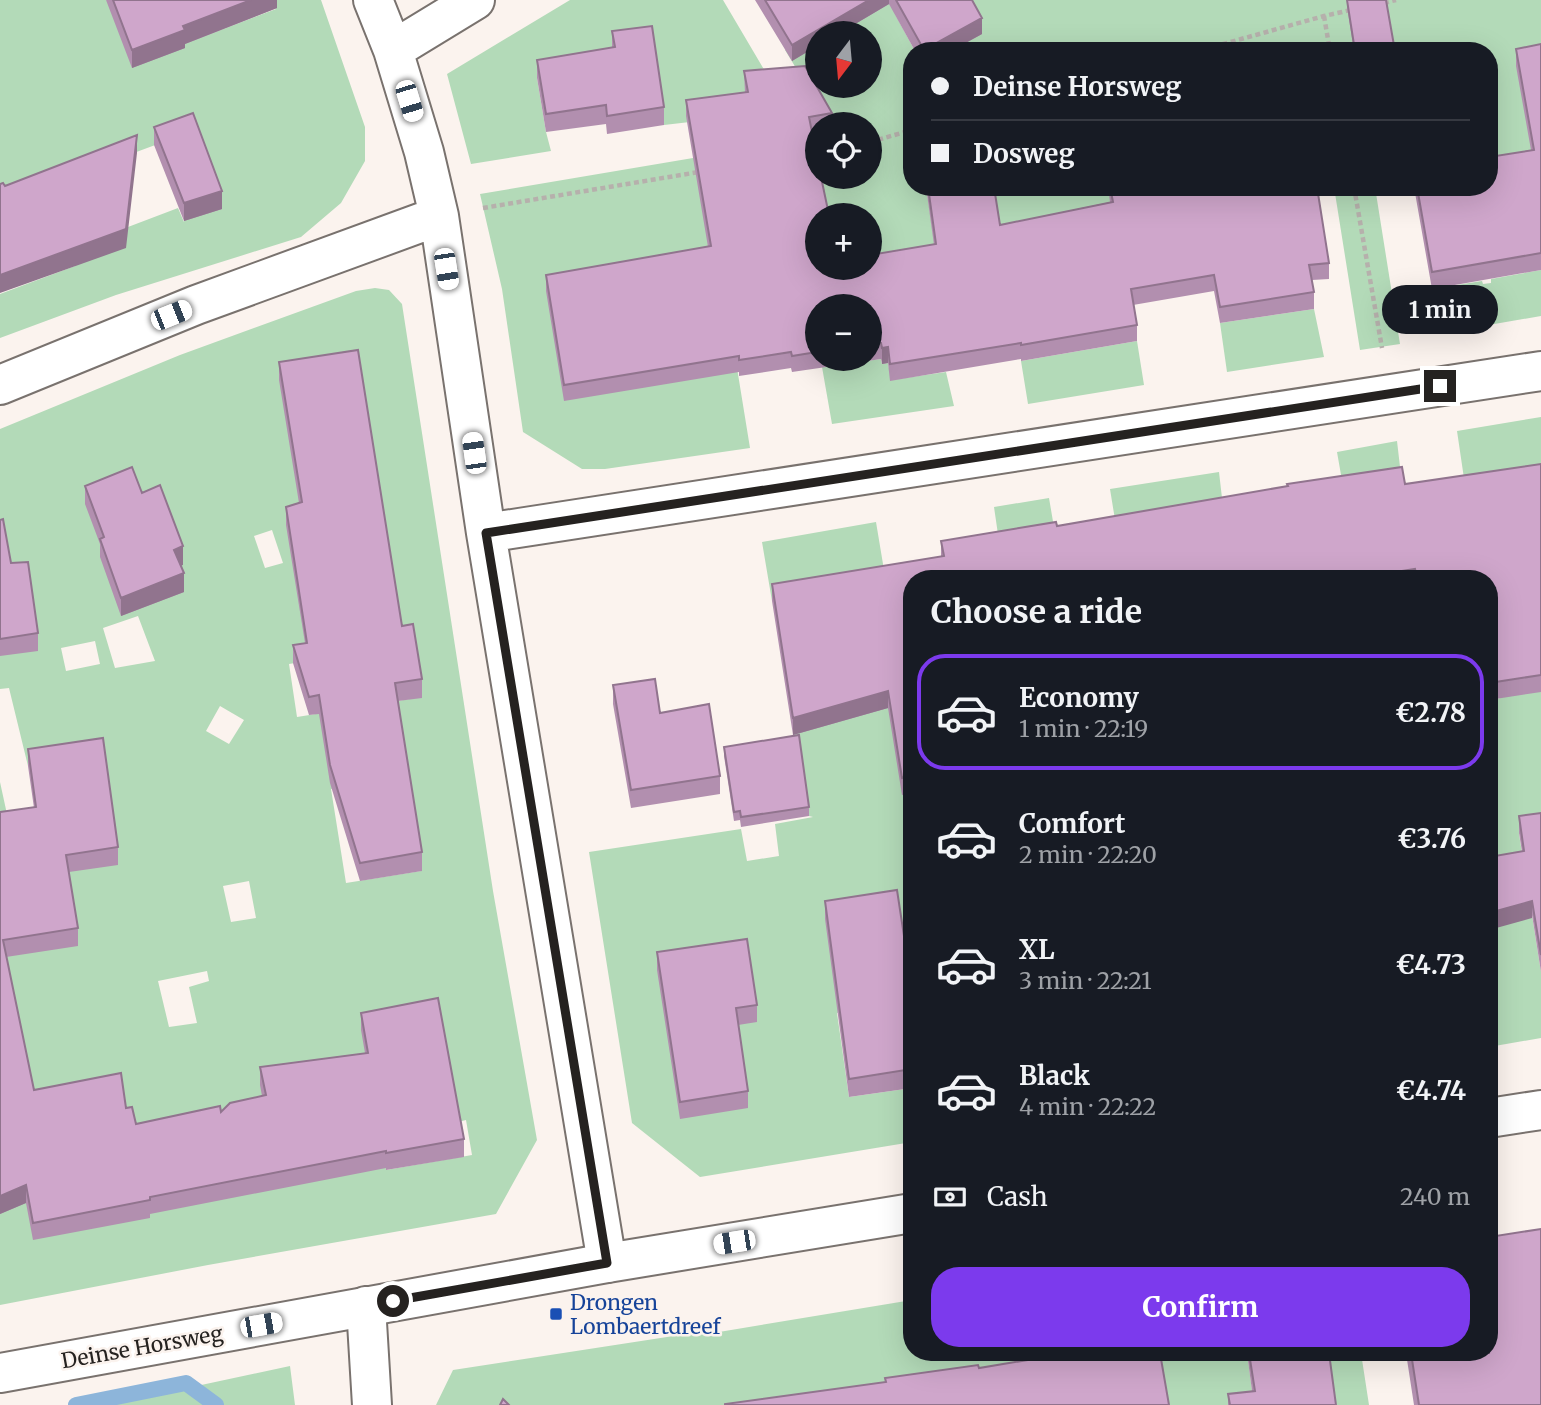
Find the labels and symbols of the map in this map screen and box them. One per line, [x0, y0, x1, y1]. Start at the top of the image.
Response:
north arrow [805, 21, 882, 98]
car [393, 78, 426, 124]
car [433, 247, 460, 291]
callout: 1 min [1382, 284, 1498, 334]
car [148, 297, 195, 333]
route end [1424, 370, 1456, 402]
car [461, 431, 488, 475]
car [712, 1228, 757, 1256]
route start [377, 1285, 409, 1317]
place label: Drongen Lombaertdreef [570, 1289, 721, 1340]
marker: Drongen Lombaertdreef [548, 1306, 564, 1322]
car [239, 1311, 284, 1339]
street label: Deinse Horsweg [59, 1319, 225, 1375]

